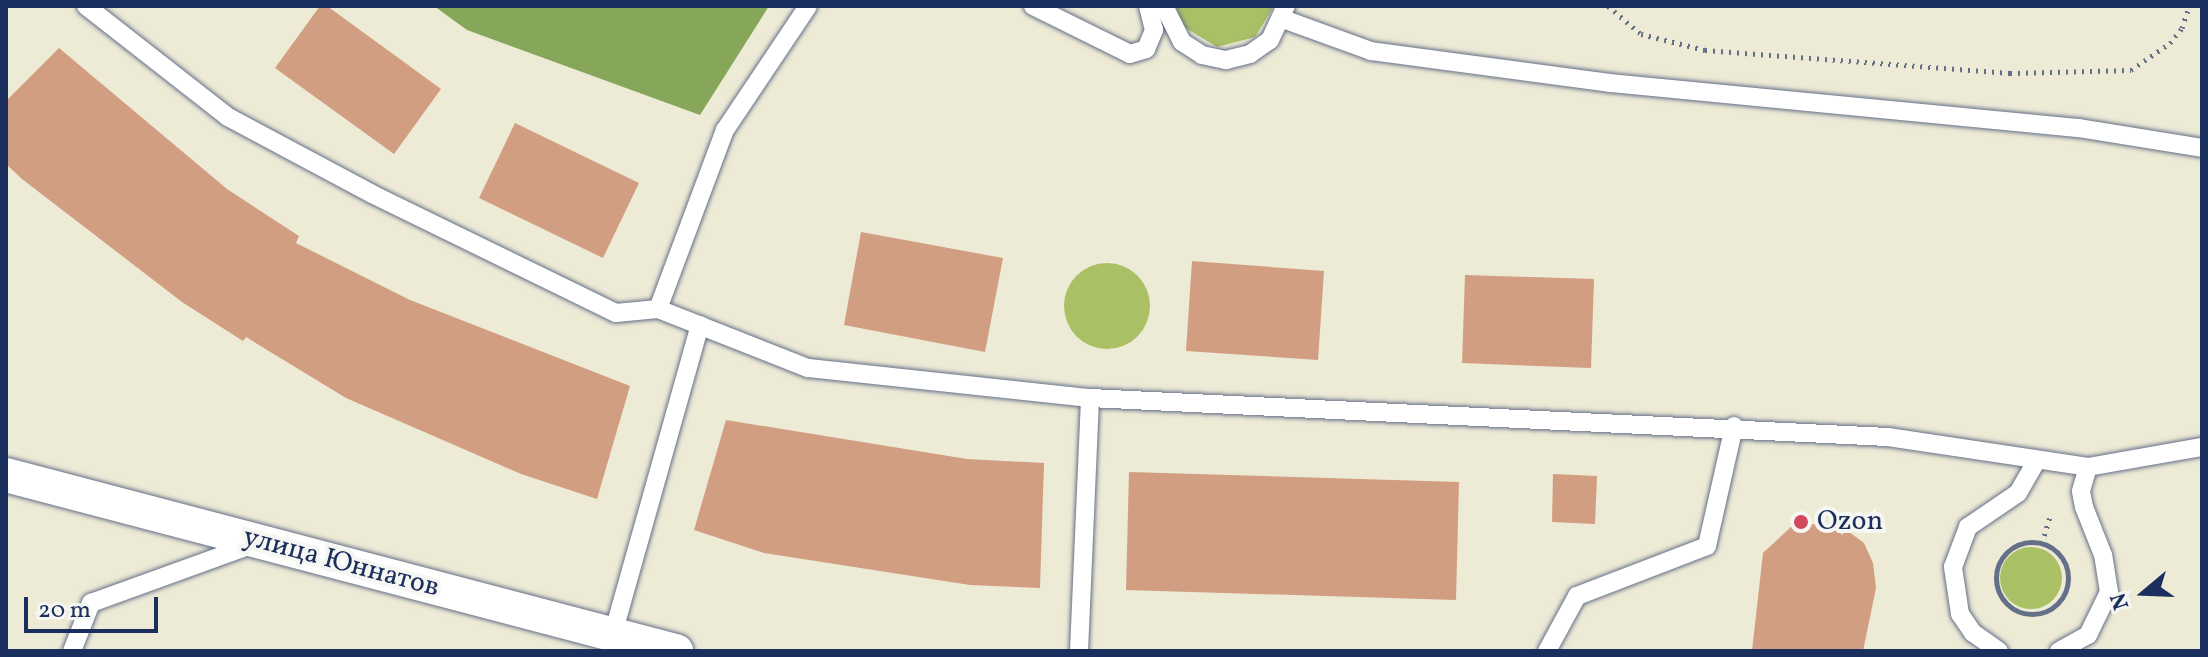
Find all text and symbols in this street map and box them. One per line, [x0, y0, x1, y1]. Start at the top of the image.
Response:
place label: Ozon [1817, 505, 1883, 539]
marker: Ozon [1792, 513, 1810, 531]
street label: улица Юннатов [239, 521, 443, 605]
north arrow [2104, 553, 2184, 633]
scale bar [28, 581, 162, 631]
text: N [2104, 588, 2138, 614]
text: 20 m [38, 594, 91, 628]

